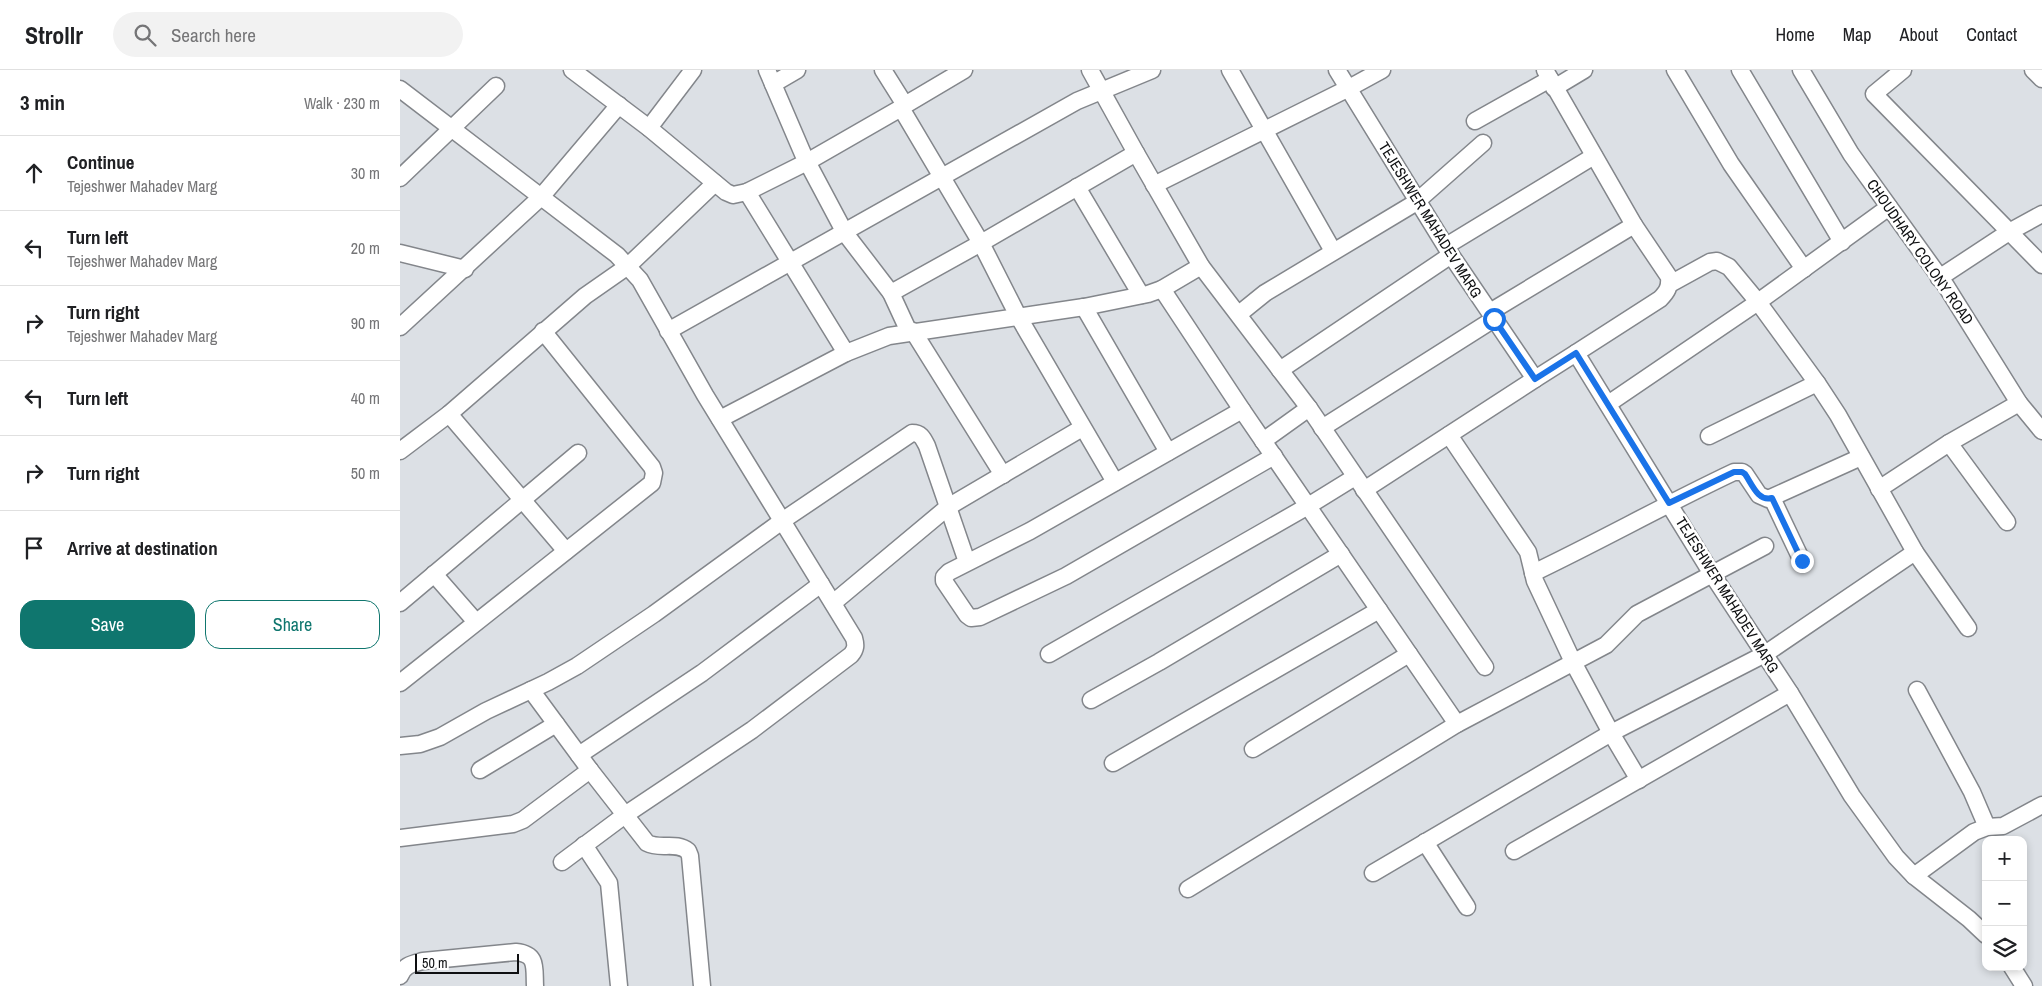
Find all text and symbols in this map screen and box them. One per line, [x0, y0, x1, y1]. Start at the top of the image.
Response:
search box [113, 12, 463, 57]
text: Strollr [25, 19, 83, 51]
icon: search [131, 21, 159, 49]
text: Search here [171, 22, 256, 48]
text: Home [1775, 22, 1815, 47]
text: Map [1843, 22, 1872, 47]
text: About [1900, 22, 1938, 47]
text: Contact [1966, 22, 2017, 47]
text: 3 min [20, 88, 65, 117]
text: Walk · 230 m [304, 92, 380, 114]
street label: TEJESHWER MAHADEV MARG [1374, 138, 1487, 302]
text: Continue [67, 149, 135, 175]
icon: ahead [20, 159, 48, 187]
text: 30 m [351, 162, 380, 184]
text: Tejeshwer Mahadev Marg [67, 175, 217, 197]
street label: CHOUDHARY COLONY ROAD [1862, 175, 1979, 329]
text: Turn left [67, 224, 128, 250]
icon: left [20, 234, 48, 262]
text: 20 m [351, 237, 380, 259]
text: Tejeshwer Mahadev Marg [67, 250, 217, 272]
text: Turn right [67, 299, 139, 325]
route start [1483, 308, 1506, 331]
icon: right [20, 309, 48, 337]
text: 90 m [351, 312, 380, 334]
text: Tejeshwer Mahadev Marg [67, 325, 217, 347]
icon: left [20, 384, 48, 412]
text: Turn left [67, 385, 128, 411]
text: 40 m [351, 387, 380, 409]
icon: right [20, 459, 48, 487]
text: Turn right [67, 460, 139, 486]
text: 50 m [351, 462, 380, 484]
street label: TEJESHWER MAHADEV MARG [1671, 513, 1784, 677]
icon: arrive [20, 534, 48, 562]
text: Arrive at destination [67, 535, 218, 561]
route end [1791, 550, 1814, 573]
button: Save [20, 600, 195, 649]
button: Share [205, 600, 380, 649]
map controls [1982, 836, 2027, 971]
button: + [1982, 836, 2027, 881]
button: − [1982, 881, 2027, 926]
button: layers [1982, 926, 2027, 971]
scale bar [415, 951, 519, 974]
text: 50 m [422, 954, 448, 972]

